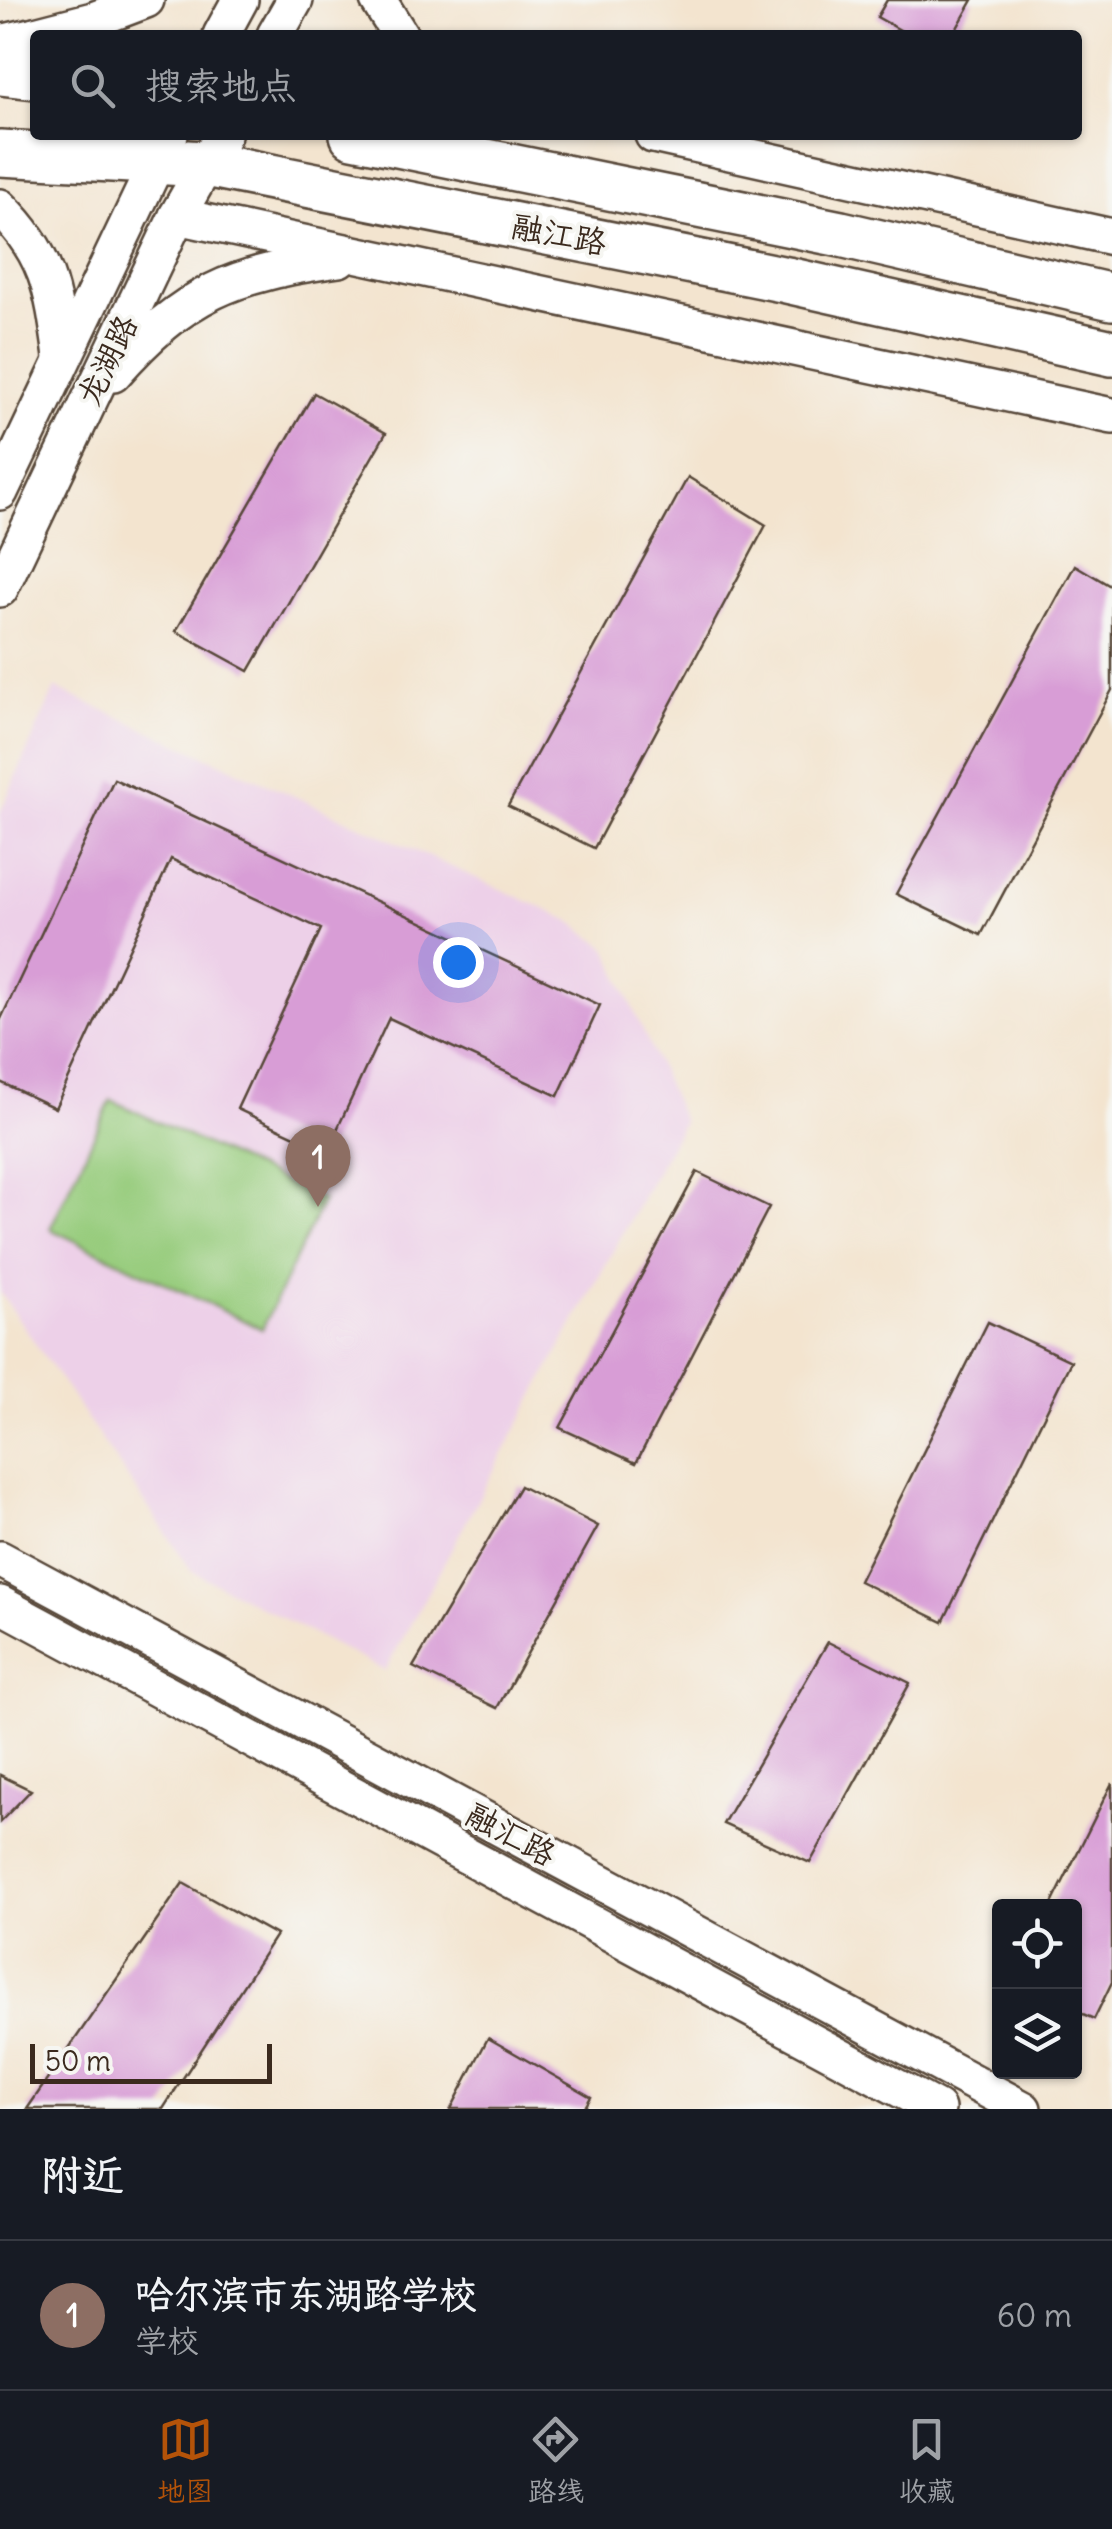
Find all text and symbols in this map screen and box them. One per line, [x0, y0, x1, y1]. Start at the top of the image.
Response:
search box [30, 30, 1082, 140]
icon: search [65, 58, 120, 113]
text: 搜索地点 [145, 62, 297, 109]
street label: 融江路 [508, 205, 610, 263]
street label: 龙湖路 [68, 308, 146, 412]
your location [433, 937, 484, 988]
pin: 1 [286, 1124, 350, 1207]
street label: 融汇路 [459, 1793, 563, 1875]
map controls [992, 1899, 1082, 2079]
button: locate [992, 1899, 1082, 1989]
button: layers [992, 1989, 1082, 2079]
scale bar [30, 2039, 272, 2084]
text: 50 m [45, 2043, 111, 2079]
text: 附近 [40, 2149, 124, 2201]
text: 哈尔滨市东湖路学校 [135, 2271, 477, 2318]
text: 1 [66, 2295, 79, 2336]
text: 60 m [997, 2295, 1072, 2336]
text: 学校 [135, 2320, 199, 2361]
tab: 地图 [157, 2412, 213, 2509]
tab: 路线 [528, 2412, 584, 2509]
tab: 收藏 [899, 2412, 955, 2509]

